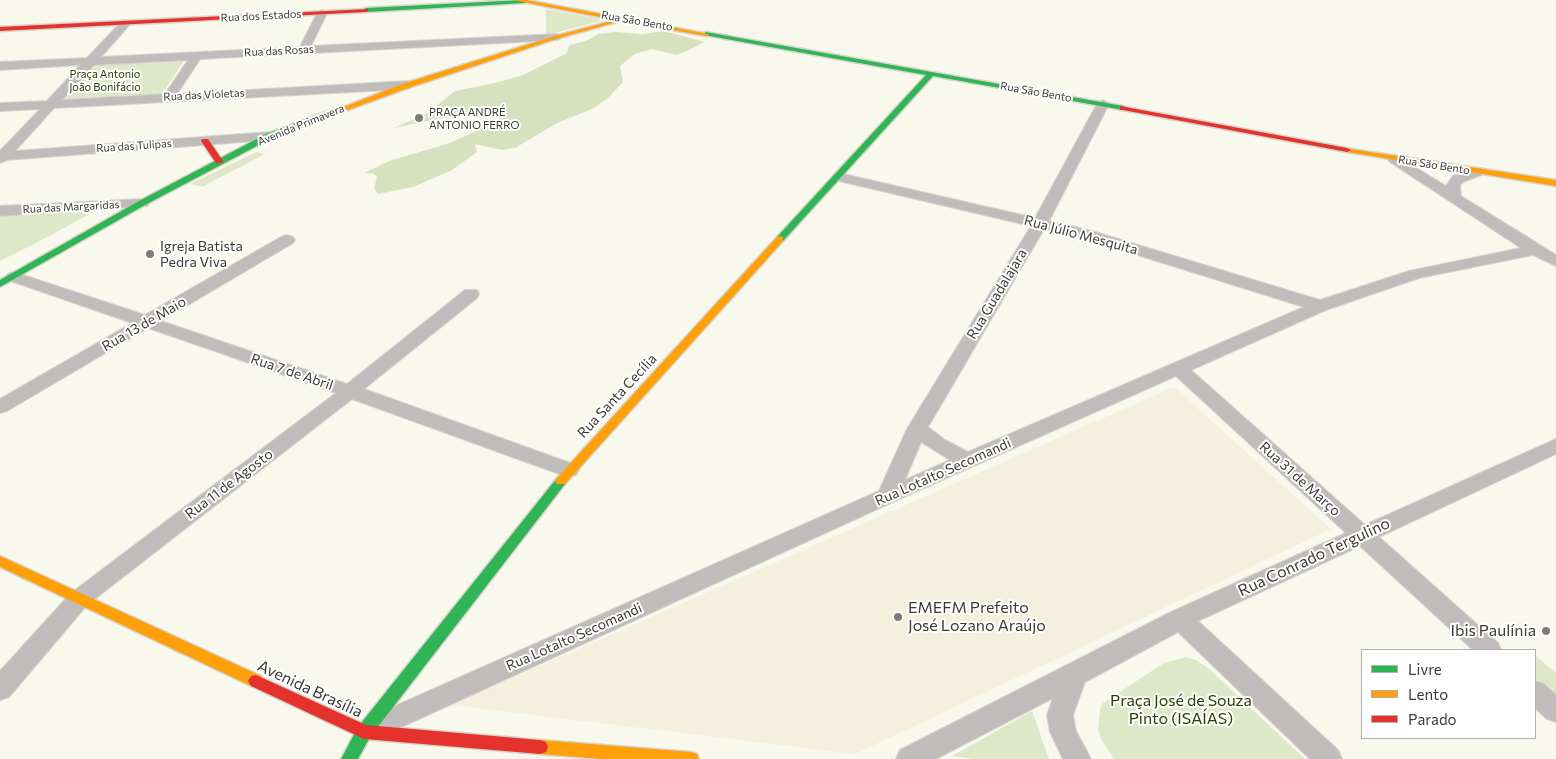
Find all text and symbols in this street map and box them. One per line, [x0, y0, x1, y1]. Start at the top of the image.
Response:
street label: Rua dos Estados [220, 7, 302, 25]
street label: Rua São Bento [600, 8, 674, 34]
street label: Rua das Rosas [244, 43, 314, 59]
park label: Praça Antonio João Bonifácio [69, 67, 141, 93]
street label: Rua São Bento [999, 79, 1073, 105]
street label: Rua das Violetas [163, 86, 245, 104]
street label: Avenida Primavera [256, 102, 346, 148]
place label: PRAÇA ANDRÉ ANTONIO FERRO [429, 105, 519, 131]
marker: PRAÇA ANDRÉ ANTONIO FERRO [413, 112, 425, 124]
street label: Rua das Tulipas [96, 137, 172, 155]
street label: Rua São Bento [1397, 153, 1471, 177]
street label: Rua das Margaridas [22, 198, 120, 216]
street label: Rua Júlio Mesquita [1022, 212, 1140, 258]
place label: Igreja Batista Pedra Viva [160, 238, 243, 270]
street label: Rua Guadalajara [963, 246, 1031, 342]
marker: Igreja Batista Pedra Viva [144, 248, 156, 260]
street label: Rua 13 de Maio [99, 293, 189, 355]
street label: Rua 7 de Abril [249, 350, 335, 394]
street label: Rua Santa Cecília [574, 351, 660, 441]
street label: Rua Lotalto Secomandi [873, 434, 1013, 510]
street label: Rua 31 de Março [1256, 438, 1344, 520]
street label: Rua 11 de Agosto [182, 446, 276, 522]
street label: Rua Conrado Tergulino [1235, 513, 1393, 601]
place label: EMEFM Prefeito José Lozano Araújo [908, 598, 1046, 636]
street label: Rua Lotalto Secomandi [504, 599, 644, 675]
marker: EMEFM Prefeito José Lozano Araújo [892, 611, 904, 623]
place label: Ibis Paulínia [1450, 621, 1536, 641]
marker: Ibis Paulínia [1540, 625, 1552, 637]
legend [1361, 649, 1536, 739]
street label: Avenida Brasília [254, 656, 366, 722]
text: Livre [1408, 660, 1442, 678]
text: Lento [1408, 685, 1448, 703]
park label: Praça José de Souza Pinto (ISAÍAS) [1110, 691, 1252, 729]
text: Parado [1408, 710, 1457, 728]

